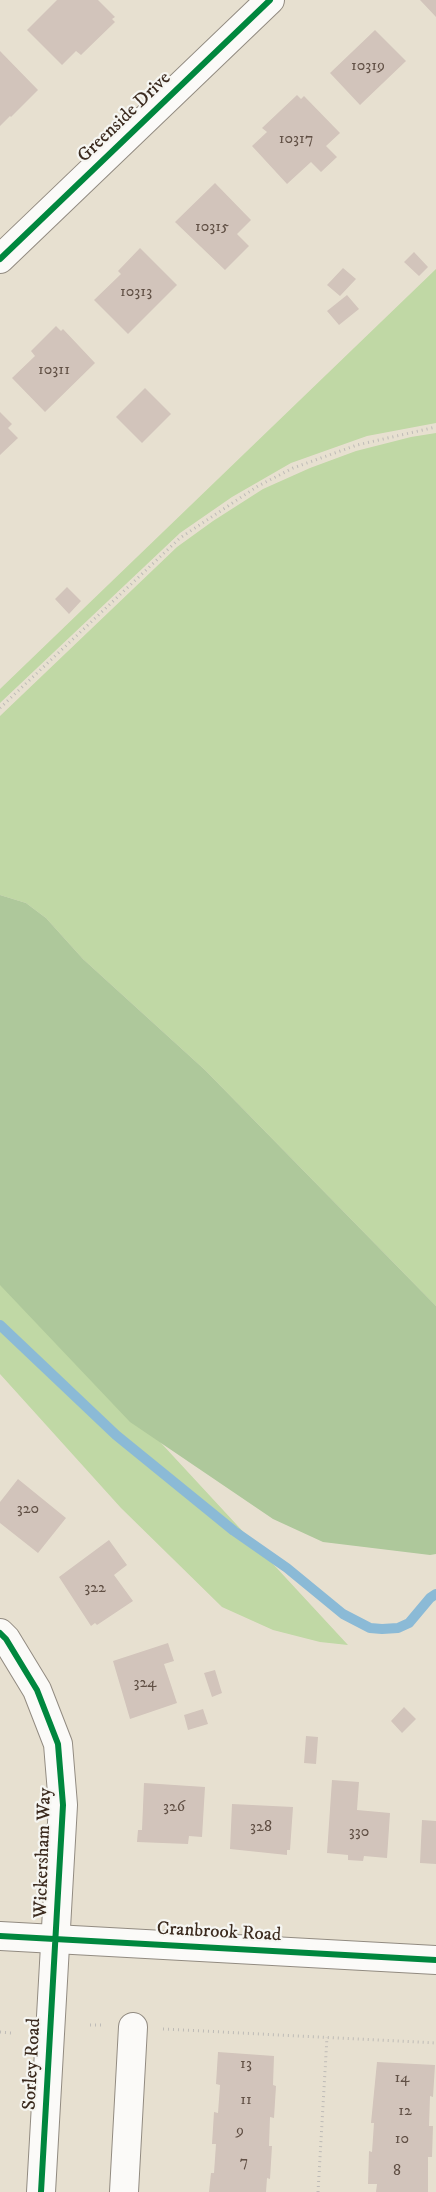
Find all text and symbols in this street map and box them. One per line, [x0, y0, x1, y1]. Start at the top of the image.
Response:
house number: 10319 [351, 57, 385, 77]
street label: Greenside Drive [74, 68, 176, 168]
house number: 10317 [279, 130, 313, 150]
house number: 10315 [195, 218, 229, 238]
house number: 10313 [120, 283, 152, 303]
house number: 10311 [38, 361, 70, 381]
house number: 320 [17, 1500, 39, 1520]
house number: 322 [84, 1579, 106, 1599]
house number: 324 [133, 1674, 157, 1694]
street label: Wickersham Way [30, 1787, 58, 1919]
house number: 326 [163, 1798, 185, 1818]
house number: 328 [250, 1818, 272, 1838]
house number: 330 [349, 1823, 369, 1843]
street label: Cranbrook Road [156, 1918, 282, 1948]
street label: Sorley Road [19, 2017, 47, 2111]
house number: 13 [240, 2055, 252, 2075]
house number: 14 [394, 2069, 410, 2089]
house number: 11 [240, 2091, 252, 2111]
house number: 12 [398, 2102, 412, 2122]
house number: 9 [236, 2122, 244, 2142]
house number: 10 [395, 2130, 409, 2150]
house number: 7 [240, 2153, 248, 2173]
house number: 8 [393, 2162, 401, 2182]

